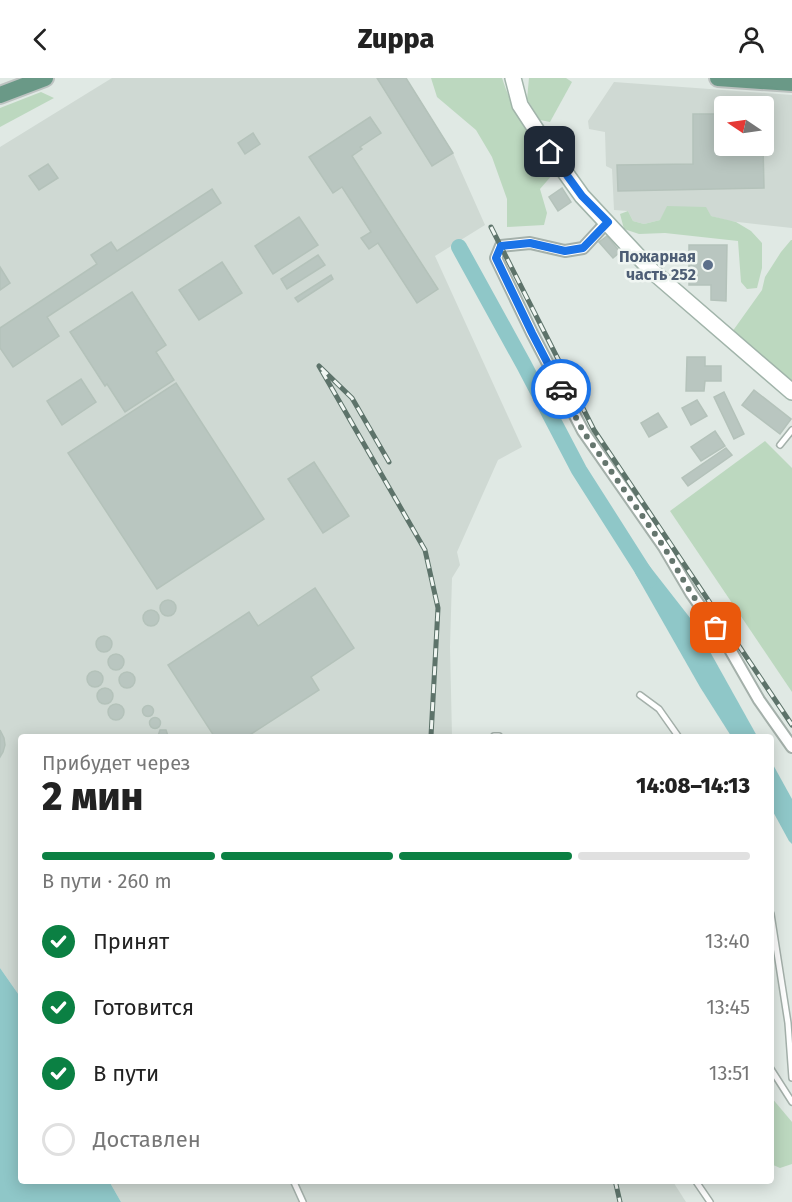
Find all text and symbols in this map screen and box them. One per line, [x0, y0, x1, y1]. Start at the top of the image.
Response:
icon: back [24, 23, 57, 56]
text: Zuppa [358, 23, 434, 55]
icon: person [735, 23, 768, 56]
north arrow [714, 96, 774, 156]
map controls [714, 96, 774, 156]
pin [524, 126, 575, 177]
icon: home [533, 135, 566, 168]
place label: Пожарная часть 252 [619, 247, 696, 284]
marker: Пожарная часть 252 [701, 258, 715, 272]
courier [531, 359, 591, 419]
icon: car [545, 373, 578, 406]
pin [690, 602, 741, 653]
icon: bag [699, 611, 732, 644]
text: Прибудет через [42, 751, 191, 775]
text: 14:08–14:13 [636, 772, 750, 799]
text: 2 мин [42, 774, 143, 820]
text: В пути · 260 m [42, 869, 172, 893]
icon: check [42, 925, 75, 958]
text: Принят [93, 928, 169, 955]
text: 13:40 [705, 929, 750, 953]
icon: check [42, 991, 75, 1024]
text: Готовится [93, 994, 194, 1021]
text: 13:45 [706, 995, 750, 1019]
icon: check [42, 1057, 75, 1090]
text: В пути [93, 1060, 159, 1087]
text: 13:51 [709, 1061, 750, 1085]
text: Доставлен [93, 1126, 201, 1153]

